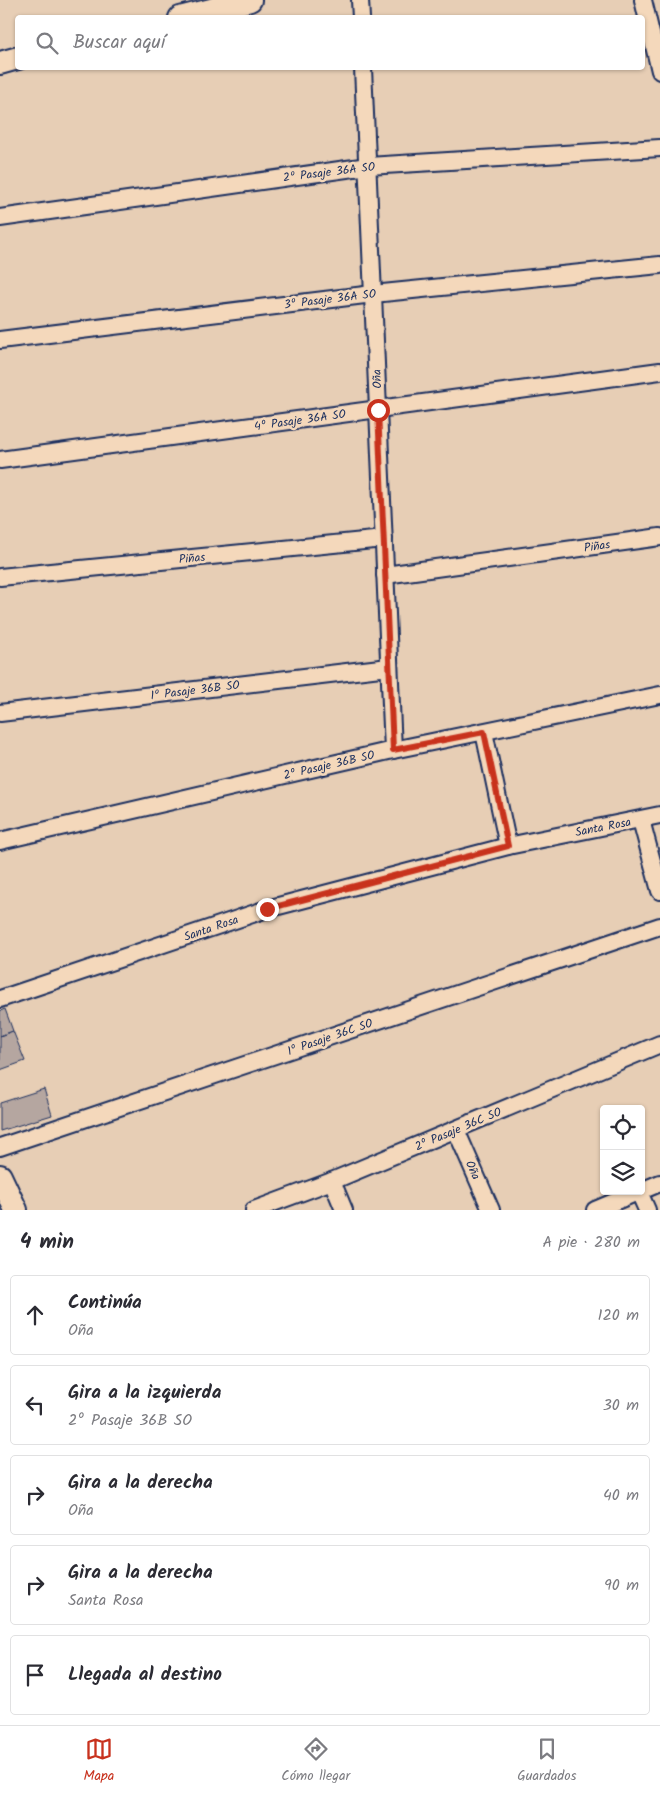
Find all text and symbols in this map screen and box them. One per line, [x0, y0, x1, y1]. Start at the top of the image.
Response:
search box [15, 15, 645, 70]
text: Buscar aquí [73, 28, 165, 58]
icon: search [33, 29, 61, 57]
street label: 2º Pasaje 36A SO [282, 157, 377, 188]
street label: 3º Pasaje 36A SO [283, 284, 378, 315]
street label: Oña [368, 369, 387, 389]
route start [367, 399, 390, 422]
street label: 4º Pasaje 36A SO [253, 405, 348, 436]
street label: Piñas [583, 535, 612, 558]
street label: Piñas [178, 548, 206, 569]
street label: 1º Pasaje 36B SO [149, 676, 241, 705]
street label: 2º Pasaje 36B SO [282, 746, 377, 785]
street label: Santa Rosa [573, 813, 633, 842]
route end [256, 898, 279, 921]
street label: Santa Rosa [181, 910, 241, 947]
street label: 1º Pasaje 36C SO [285, 1014, 376, 1061]
street label: 2º Pasaje 36C SO [412, 1102, 505, 1156]
map controls [600, 1105, 645, 1195]
button: locate [600, 1105, 645, 1150]
button: layers [600, 1150, 645, 1195]
street label: Oña [460, 1157, 485, 1183]
text: 4 min [20, 1226, 74, 1259]
text: A pie · 280 m [542, 1230, 640, 1255]
text: Continúa [68, 1288, 142, 1318]
icon: ahead [21, 1301, 49, 1329]
text: 120 m [598, 1303, 639, 1328]
text: Oña [68, 1318, 94, 1343]
text: Gira a la izquierda [68, 1378, 221, 1408]
icon: left [21, 1391, 49, 1419]
text: 30 m [603, 1393, 639, 1418]
text: 2º Pasaje 36B SO [68, 1408, 192, 1433]
text: Gira a la derecha [68, 1468, 213, 1498]
icon: right [21, 1481, 49, 1509]
text: 40 m [603, 1483, 639, 1508]
text: Oña [68, 1498, 94, 1523]
text: Gira a la derecha [68, 1558, 213, 1588]
icon: right [21, 1571, 49, 1599]
text: 90 m [604, 1573, 639, 1598]
text: Santa Rosa [68, 1588, 144, 1613]
text: Llegada al destino [68, 1660, 222, 1690]
icon: arrive [21, 1661, 49, 1689]
tab: Mapa [83, 1735, 114, 1787]
tab: Cómo llegar [281, 1735, 350, 1787]
tab: Guardados [517, 1735, 577, 1787]

